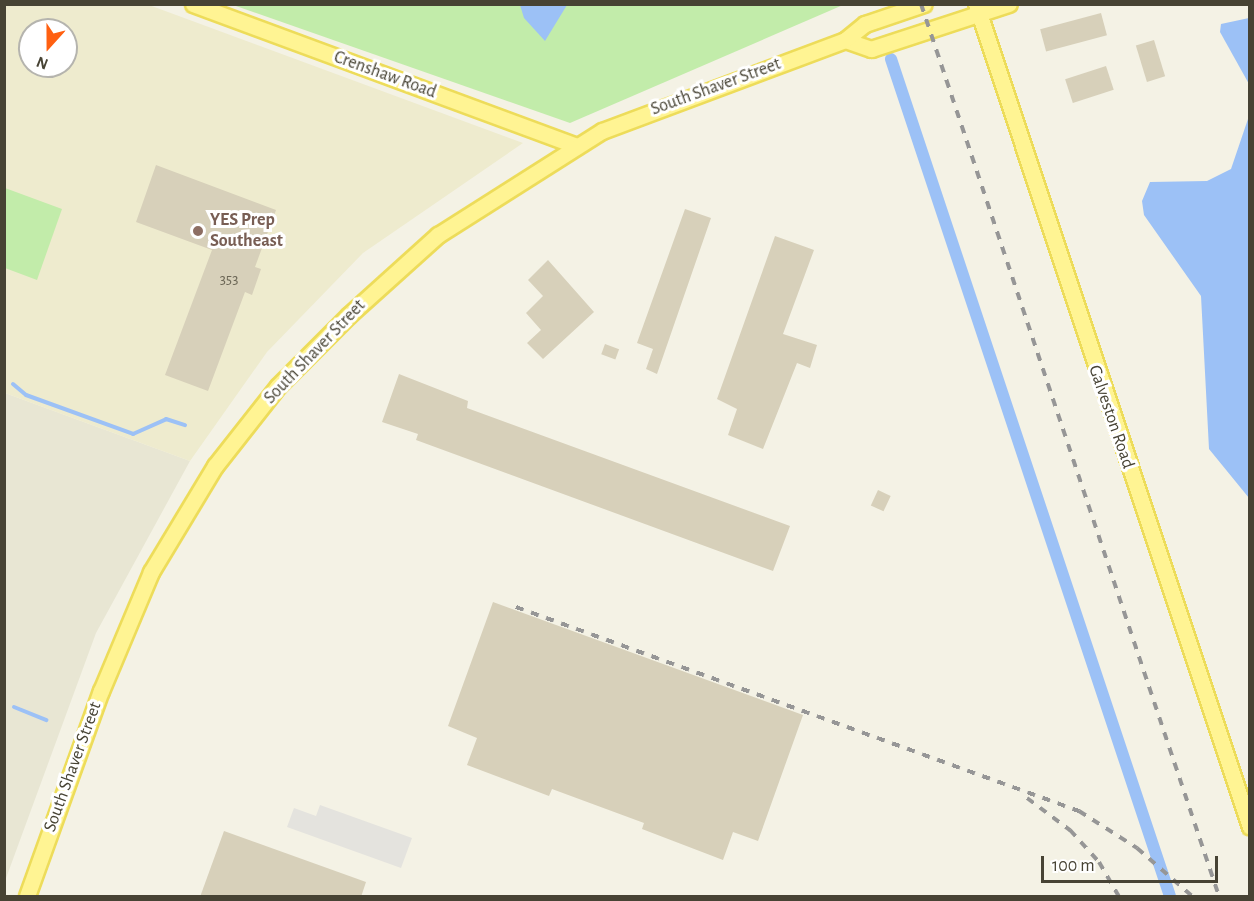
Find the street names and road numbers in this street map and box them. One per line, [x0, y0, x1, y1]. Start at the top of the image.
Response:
street label: Crenshaw Road [331, 46, 439, 104]
street label: South Shaver Street [648, 53, 784, 121]
street label: South Shaver Street [260, 295, 370, 409]
street label: Galveston Road [1083, 362, 1139, 472]
street label: South Shaver Street [39, 699, 107, 835]

